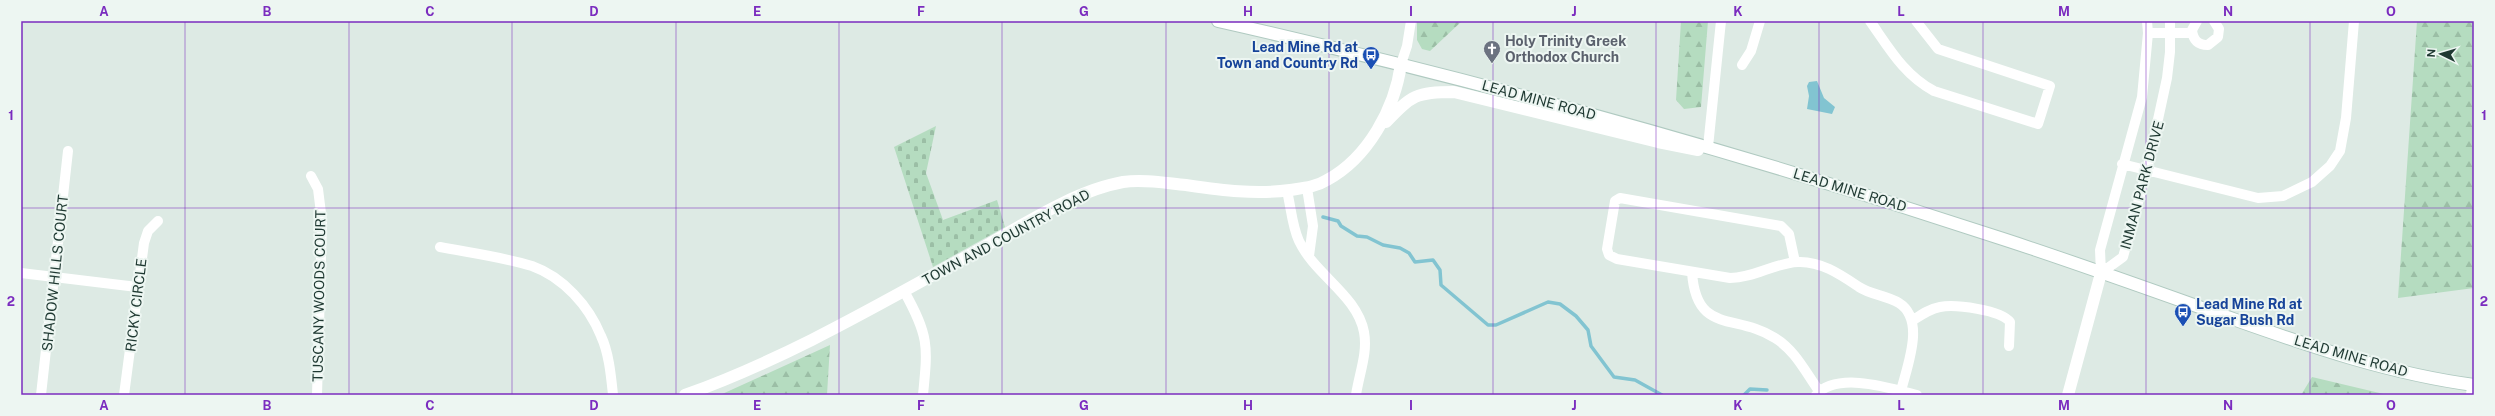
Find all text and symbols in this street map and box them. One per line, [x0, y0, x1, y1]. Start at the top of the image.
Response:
text: A [99, 4, 109, 19]
text: B [263, 4, 272, 19]
text: C [425, 4, 435, 19]
text: D [589, 4, 599, 19]
text: E [753, 4, 761, 19]
text: F [917, 4, 925, 19]
text: G [1079, 4, 1089, 19]
text: H [1243, 4, 1253, 19]
text: I [1409, 4, 1413, 19]
text: J [1571, 4, 1577, 19]
text: K [1733, 4, 1743, 19]
text: L [1897, 4, 1905, 19]
text: M [2058, 4, 2070, 19]
text: N [2223, 4, 2233, 19]
text: O [2386, 4, 2396, 19]
place label: Holy Trinity Greek Orthodox Church [1505, 33, 1626, 65]
north arrow [2421, 34, 2461, 74]
place label: Lead Mine Rd at Town and Country Rd [1217, 39, 1358, 71]
church icon: Holy Trinity Greek Orthodox Church [1482, 39, 1502, 64]
bus stop icon: Lead Mine Rd at Town and Country Rd [1361, 45, 1381, 70]
text: N [2425, 48, 2437, 58]
street label: LEAD MINE ROAD [1480, 77, 1598, 123]
text: 1 [8, 108, 14, 123]
text: 1 [2481, 108, 2487, 123]
street label: INMAN PARK DRIVE [2117, 119, 2167, 251]
street label: LEAD MINE ROAD [1791, 165, 1909, 215]
street label: TOWN AND COUNTRY ROAD [920, 186, 1092, 288]
street label: SHADOW HILLS COURT [39, 194, 71, 352]
street label: TUSCANY WOODS COURT [310, 210, 328, 382]
street label: RICKY CIRCLE [122, 257, 150, 353]
text: 2 [7, 294, 15, 309]
text: 2 [2480, 294, 2488, 309]
place label: Lead Mine Rd at Sugar Bush Rd [2196, 296, 2303, 328]
bus stop icon: Lead Mine Rd at Sugar Bush Rd [2173, 302, 2193, 327]
street label: LEAD MINE ROAD [2292, 332, 2410, 380]
text: A [99, 398, 109, 413]
text: B [263, 398, 272, 413]
text: C [425, 398, 435, 413]
text: D [589, 398, 599, 413]
text: E [753, 398, 761, 413]
text: F [917, 398, 925, 413]
text: G [1079, 398, 1089, 413]
text: H [1243, 398, 1253, 413]
text: I [1409, 398, 1413, 413]
text: J [1571, 398, 1577, 413]
text: K [1733, 398, 1743, 413]
text: L [1897, 398, 1905, 413]
text: M [2058, 398, 2070, 413]
text: N [2223, 398, 2233, 413]
text: O [2386, 398, 2396, 413]

